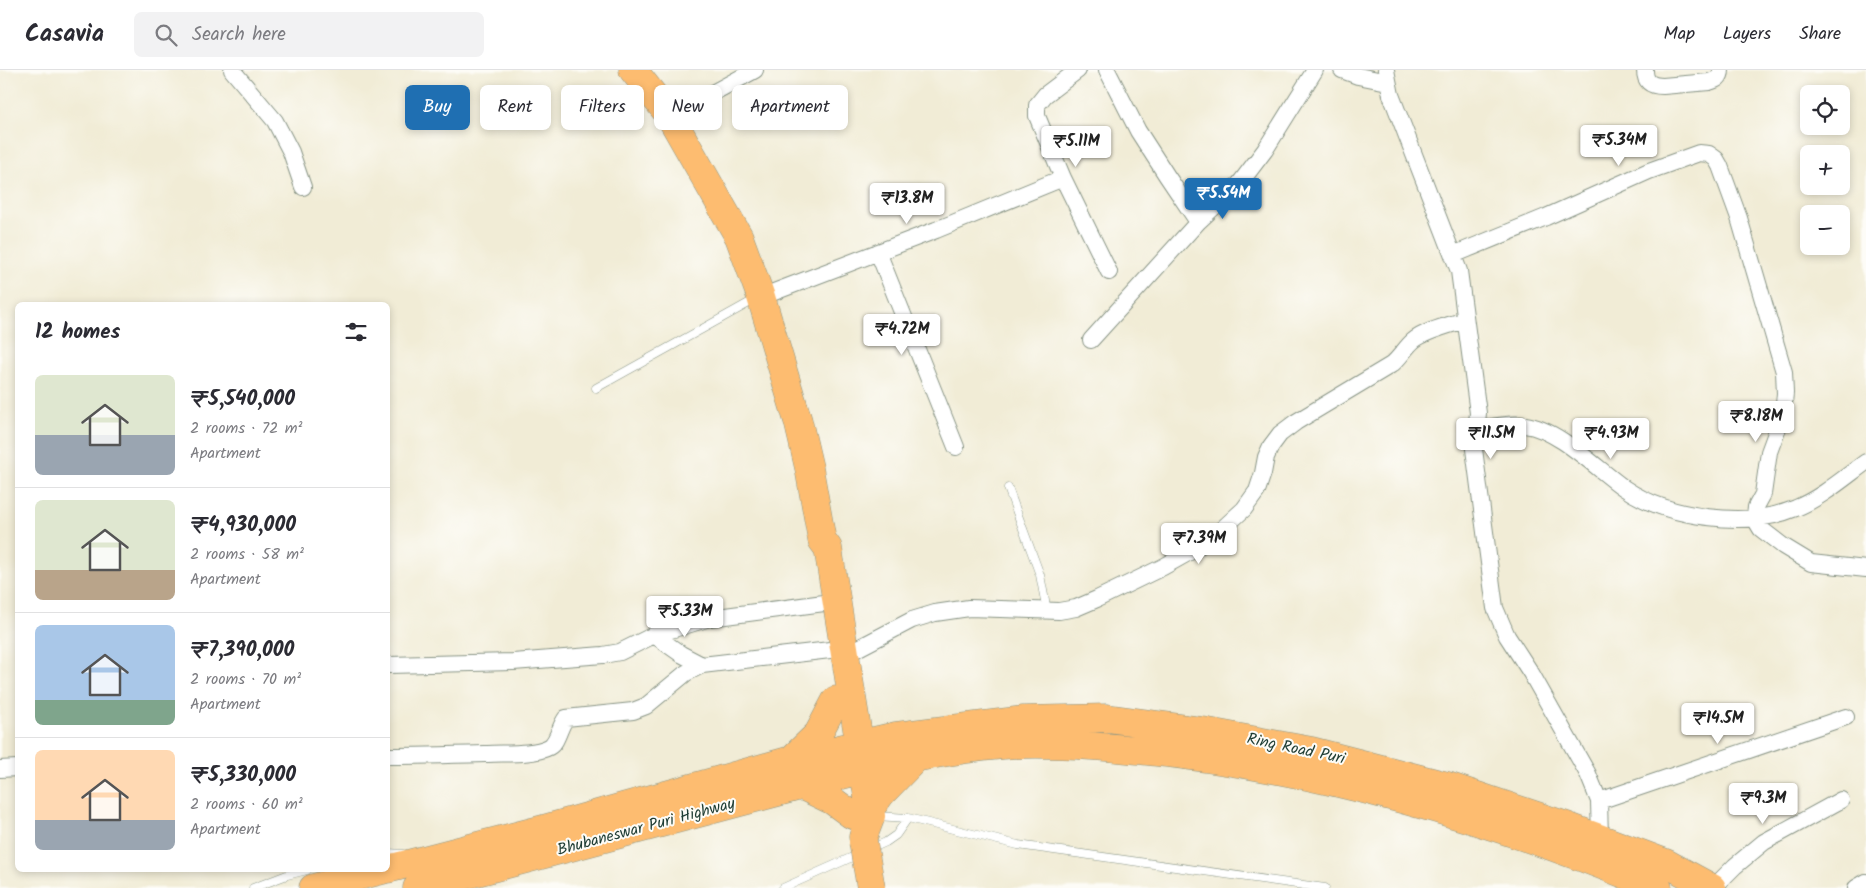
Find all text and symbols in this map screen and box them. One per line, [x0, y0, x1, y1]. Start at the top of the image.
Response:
search box [134, 12, 484, 57]
text: Casavia [25, 15, 104, 54]
text: Search here [192, 20, 286, 50]
text: Map [1664, 20, 1695, 49]
text: Layers [1723, 20, 1771, 49]
text: Share [1799, 20, 1841, 49]
icon: search [152, 21, 180, 49]
chip: Buy [405, 85, 470, 130]
chip: Rent [480, 85, 551, 130]
chip: Filters [561, 85, 644, 130]
chip: New [654, 85, 722, 130]
chip: Apartment [732, 85, 848, 130]
map controls [1800, 85, 1850, 255]
button: locate [1800, 85, 1850, 135]
pin: ₹5.34M [1578, 124, 1660, 167]
pin: ₹5.11M [1035, 126, 1117, 168]
text: ₹5.34M [1591, 128, 1647, 153]
text: ₹5.11M [1052, 129, 1100, 154]
button: + [1800, 145, 1850, 195]
pin: ₹5.54M [1182, 178, 1264, 220]
text: ₹5.54M [1196, 181, 1250, 206]
pin: ₹13.8M [866, 182, 948, 225]
text: ₹13.8M [881, 186, 933, 211]
button: − [1800, 205, 1850, 255]
pin: ₹4.72M [861, 314, 943, 356]
text: 12 homes [35, 316, 120, 349]
text: ₹4.72M [874, 317, 930, 342]
icon: filters [342, 318, 370, 346]
text: ₹5,540,000 [190, 383, 295, 416]
icon: home [75, 395, 135, 455]
pin: ₹8.18M [1715, 400, 1797, 443]
text: ₹8.18M [1729, 404, 1783, 429]
text: 2 rooms · 72 m² [190, 416, 302, 441]
pin: ₹11.5M [1450, 418, 1532, 460]
pin: ₹4.93M [1570, 418, 1652, 460]
text: ₹11.5M [1467, 421, 1515, 446]
text: ₹4.93M [1583, 421, 1639, 446]
text: Apartment [190, 441, 261, 466]
text: ₹4,930,000 [190, 509, 296, 542]
icon: home [75, 520, 135, 580]
pin: ₹7.39M [1158, 522, 1240, 565]
text: ₹7.39M [1172, 526, 1226, 551]
text: 2 rooms · 58 m² [190, 542, 304, 567]
text: Apartment [190, 567, 261, 592]
pin: ₹5.33M [644, 596, 726, 638]
text: ₹5.33M [657, 599, 713, 624]
text: ₹7,390,000 [190, 634, 294, 667]
icon: home [75, 645, 135, 705]
text: 2 rooms · 70 m² [190, 667, 301, 692]
text: Apartment [190, 692, 261, 717]
pin: ₹14.5M [1677, 702, 1759, 745]
text: ₹14.5M [1692, 706, 1744, 731]
street label: Ring Road Puri [1245, 726, 1349, 772]
text: ₹5,330,000 [190, 759, 296, 792]
icon: home [75, 770, 135, 830]
pin: ₹9.3M [1728, 782, 1798, 825]
text: ₹9.3M [1740, 786, 1786, 811]
street label: Bhubaneswar Puri Highway [554, 791, 738, 863]
text: 2 rooms · 60 m² [190, 792, 303, 817]
text: Apartment [190, 817, 261, 842]

